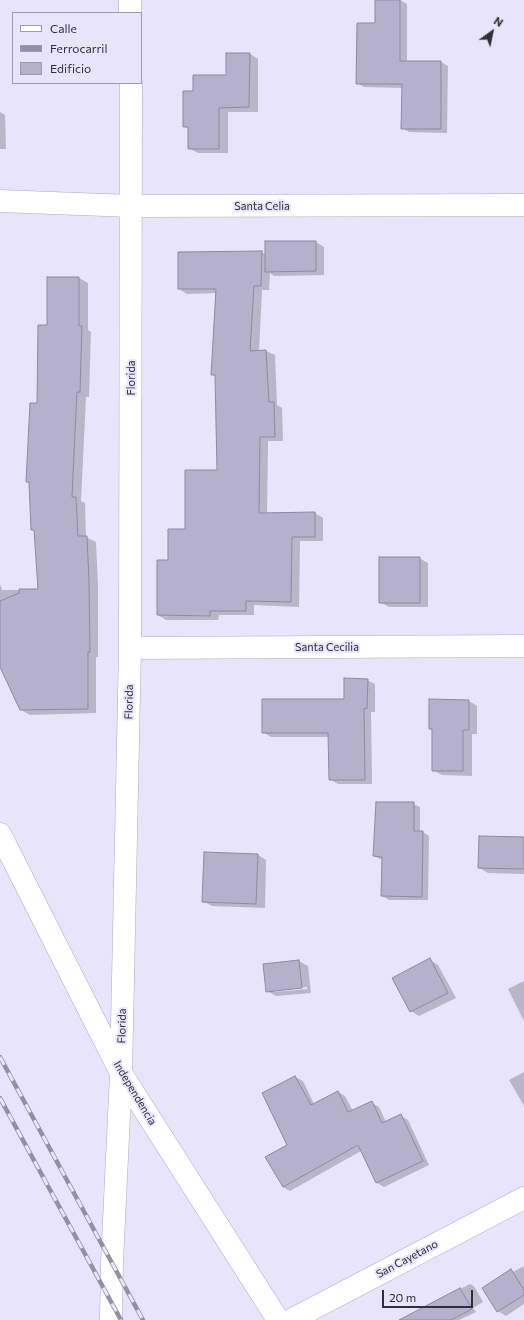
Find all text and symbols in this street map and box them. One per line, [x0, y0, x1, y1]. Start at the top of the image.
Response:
legend [12, 12, 142, 84]
north arrow [472, 12, 512, 52]
text: N [492, 14, 506, 29]
text: Calle [50, 21, 77, 35]
text: Ferrocarril [50, 41, 107, 55]
text: Edificio [50, 61, 91, 75]
street label: Santa Celia [234, 199, 290, 213]
street label: Florida [124, 360, 138, 396]
street label: Santa Cecilia [295, 640, 359, 654]
street label: Florida [122, 684, 136, 720]
street label: Florida [115, 1008, 129, 1044]
street label: Independencia [111, 1058, 159, 1128]
street label: San Cayetano [374, 1237, 440, 1281]
scale bar [384, 1282, 475, 1308]
text: 20 m [389, 1290, 416, 1304]

